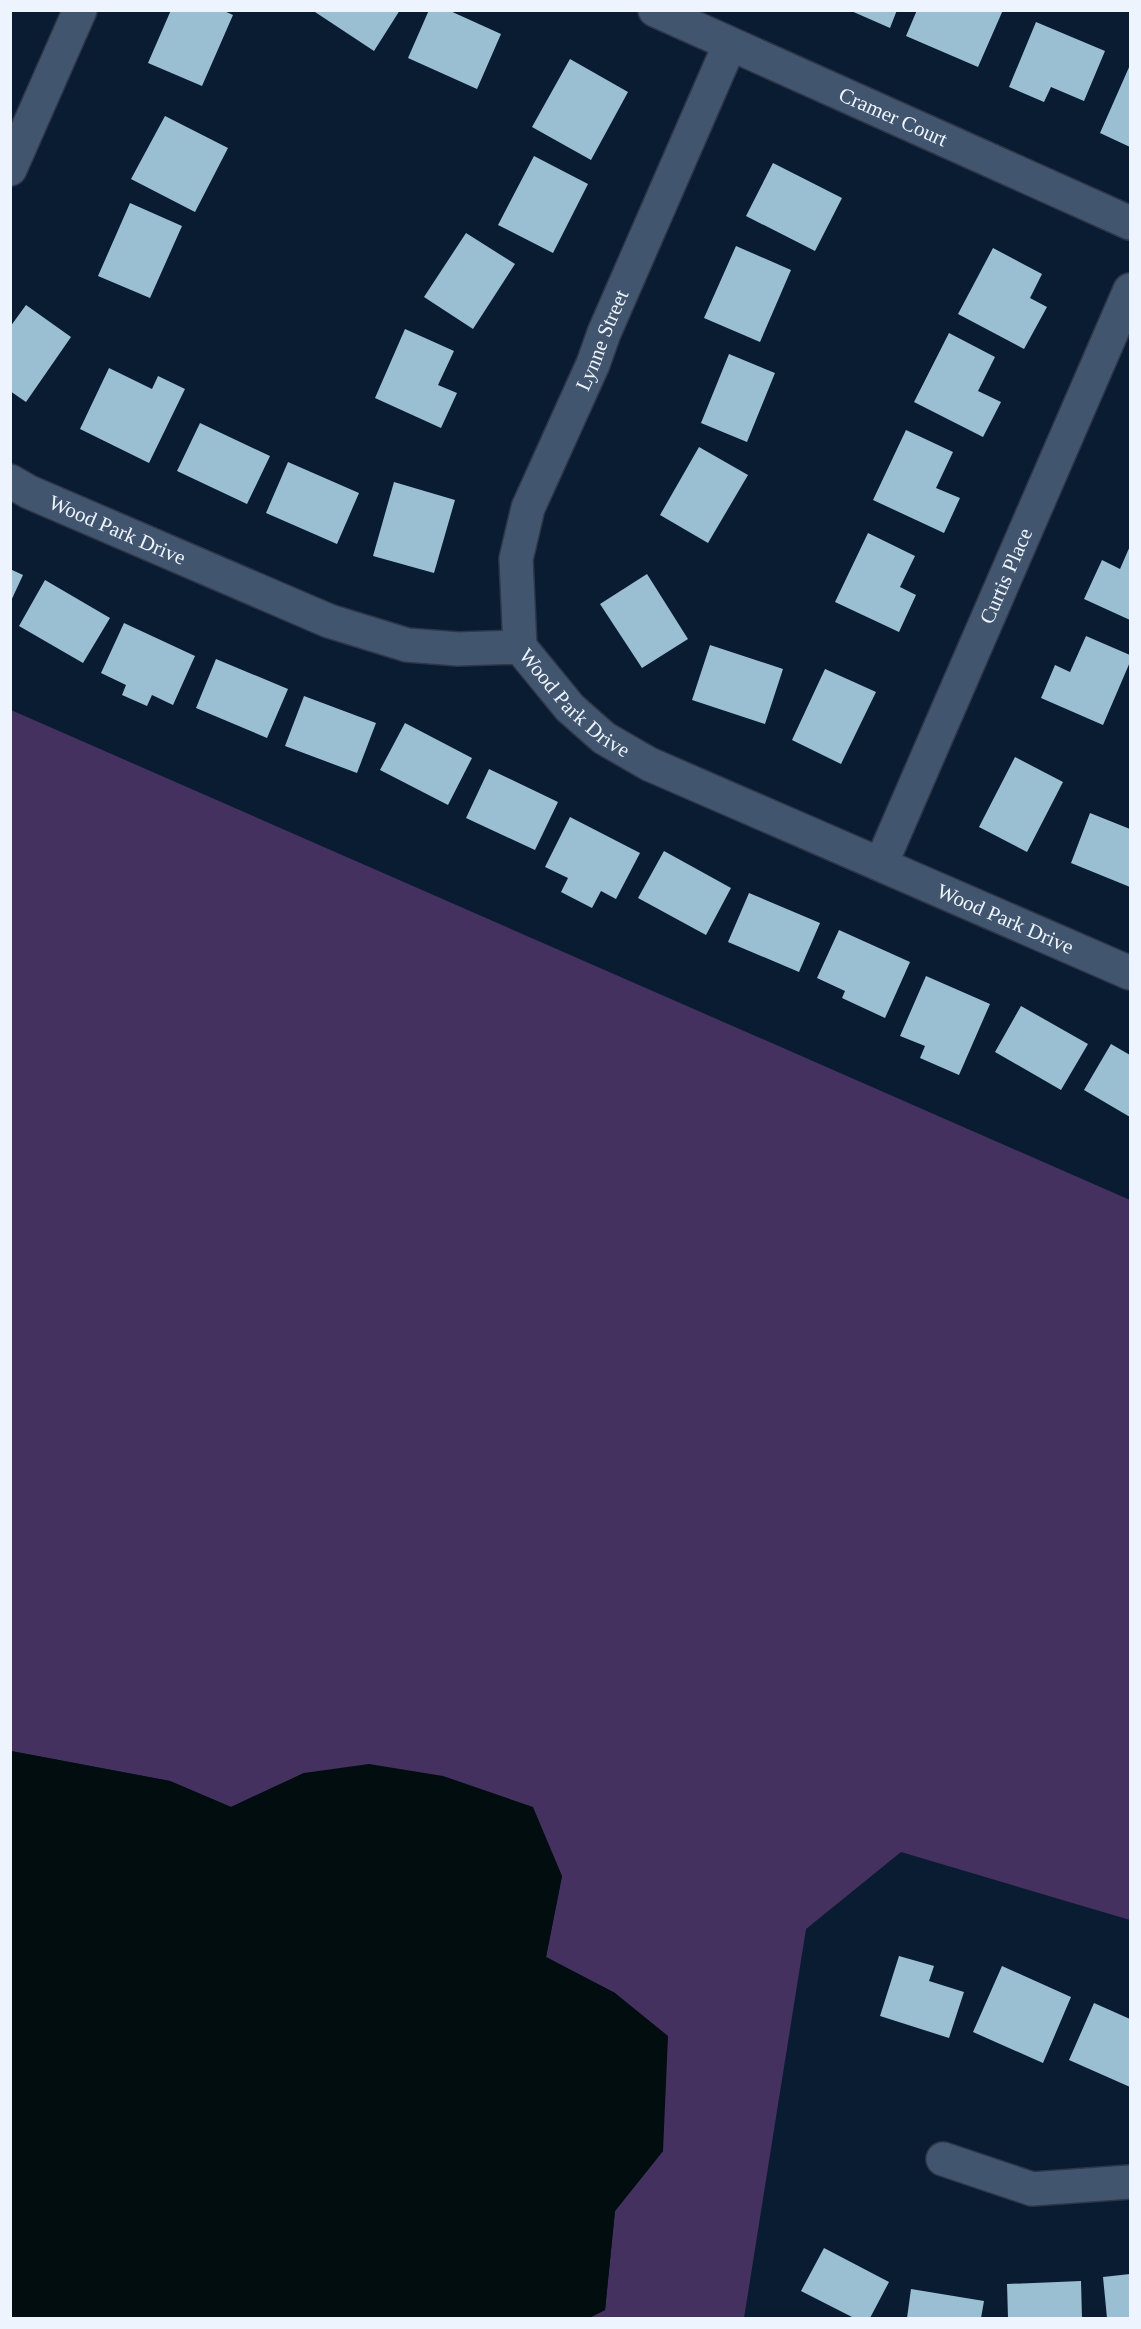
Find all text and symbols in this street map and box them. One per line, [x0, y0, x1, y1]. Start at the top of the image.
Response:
street label: Cramer Court [835, 82, 951, 152]
street label: Lynne Street [571, 286, 633, 394]
street label: Wood Park Drive [45, 490, 189, 570]
street label: Curtis Place [975, 524, 1037, 628]
street label: Wood Park Drive [514, 644, 634, 762]
street label: Wood Park Drive [933, 879, 1077, 959]

